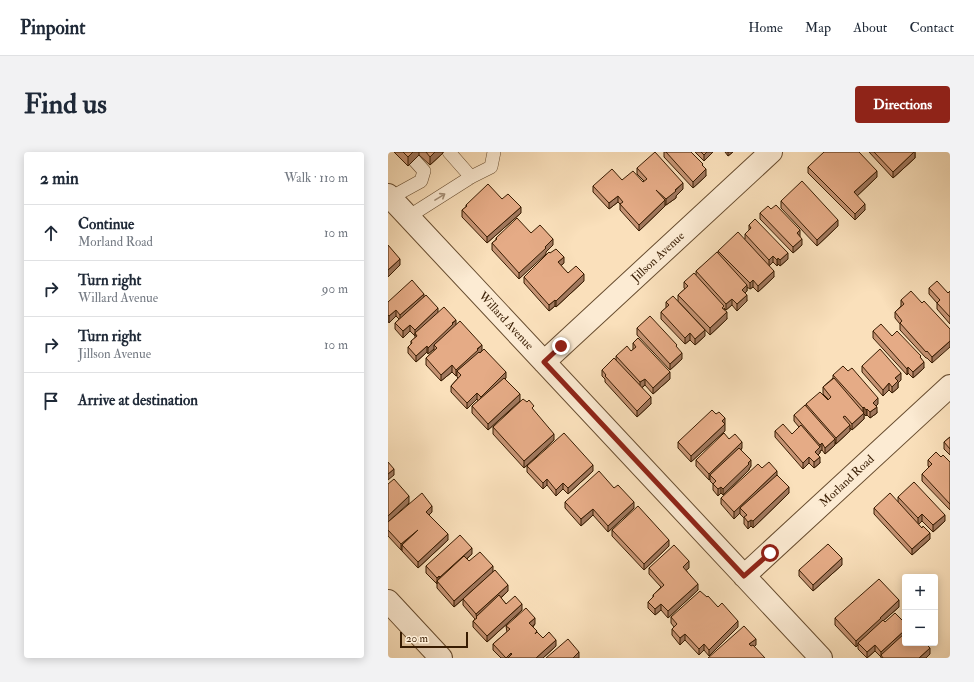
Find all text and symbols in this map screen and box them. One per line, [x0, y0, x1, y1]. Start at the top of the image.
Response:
text: Pinpoint [20, 16, 85, 40]
text: Home [748, 19, 783, 36]
text: Map [805, 19, 831, 36]
text: About [853, 19, 887, 36]
text: Contact [909, 19, 954, 36]
button: Directions [855, 86, 950, 123]
text: Find us [24, 87, 107, 122]
text: 2 min [40, 168, 79, 189]
text: Walk · 110 m [284, 170, 348, 186]
one-way arrow [434, 193, 445, 201]
text: Continue [78, 215, 134, 234]
icon: ahead [40, 222, 62, 244]
text: 10 m [324, 225, 348, 241]
street label: Jillson Avenue [627, 229, 688, 286]
text: Morland Road [78, 234, 153, 250]
text: Turn right [78, 271, 141, 290]
icon: right [40, 278, 62, 300]
text: 90 m [322, 281, 348, 297]
street label: Willard Avenue [475, 288, 537, 353]
text: Willard Avenue [78, 290, 158, 306]
text: Turn right [78, 327, 141, 346]
icon: right [40, 334, 62, 356]
text: 10 m [324, 337, 348, 353]
route end [552, 337, 570, 355]
text: Jillson Avenue [78, 346, 151, 362]
icon: arrive [40, 390, 62, 412]
text: Arrive at destination [78, 391, 198, 410]
street label: Morland Road [817, 452, 878, 510]
route start [761, 544, 779, 562]
map controls [902, 574, 938, 646]
button: + [902, 574, 938, 610]
button: − [902, 610, 938, 646]
scale bar [400, 630, 468, 649]
text: 20 m [406, 632, 428, 645]

